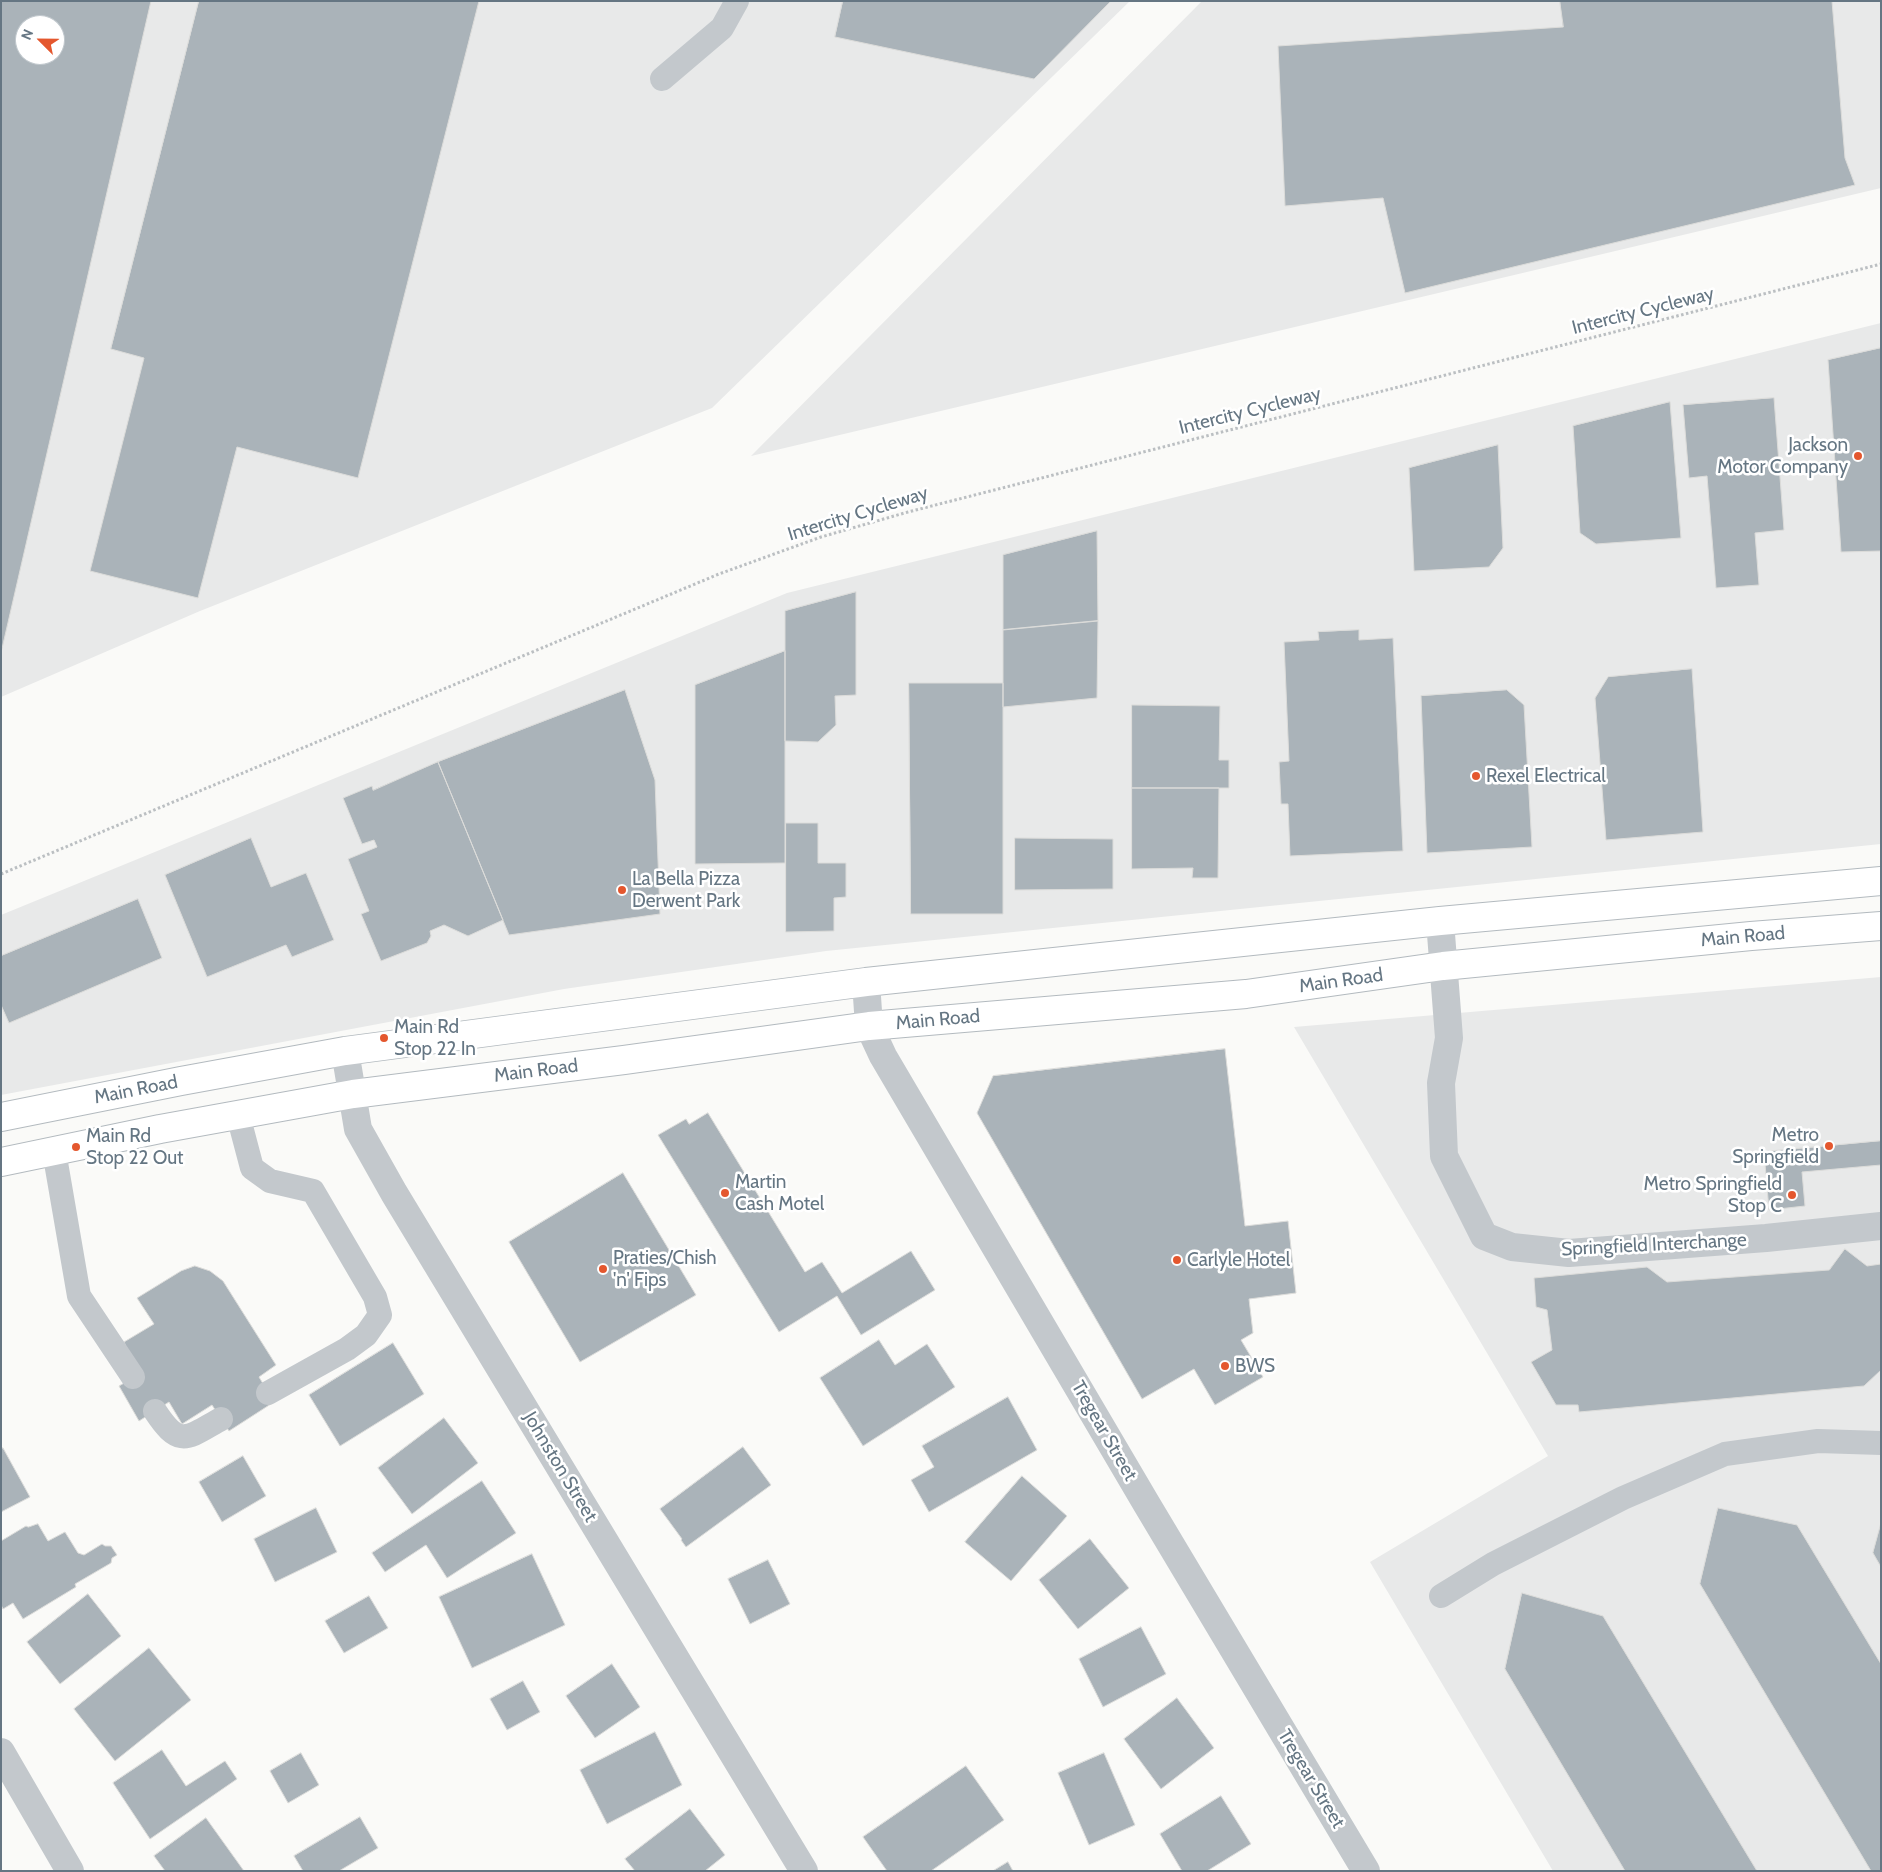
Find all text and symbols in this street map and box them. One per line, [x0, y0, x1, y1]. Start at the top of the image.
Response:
north arrow [15, 15, 65, 65]
text: N [17, 26, 37, 43]
street label: Intercity Cycleway [1570, 282, 1716, 340]
street label: Intercity Cycleway [1177, 382, 1323, 440]
place label: Jackson Motor Company [1717, 434, 1848, 478]
marker: Jackson Motor Company [1852, 450, 1864, 462]
street label: Intercity Cycleway [785, 482, 931, 546]
place label: Rexel Electrical [1486, 765, 1606, 787]
marker: Rexel Electrical [1470, 770, 1482, 782]
place label: La Bella Pizza Derwent Park [632, 868, 740, 912]
marker: La Bella Pizza Derwent Park [616, 884, 628, 896]
street label: Main Road [1700, 922, 1786, 952]
street label: Main Road [1298, 964, 1384, 998]
street label: Main Road [895, 1005, 981, 1035]
place label: Main Rd Stop 22 In [394, 1016, 476, 1060]
marker: Main Rd Stop 22 In [378, 1032, 390, 1044]
street label: Main Road [493, 1055, 579, 1087]
street label: Main Road [92, 1071, 180, 1109]
place label: Metro Springfield [1732, 1124, 1819, 1168]
place label: Main Rd Stop 22 Out [86, 1125, 184, 1169]
marker: Metro Springfield [1823, 1140, 1835, 1152]
marker: Main Rd Stop 22 Out [70, 1141, 82, 1153]
place label: Martin Cash Motel [735, 1171, 824, 1215]
place label: Metro Springfield Stop C [1644, 1173, 1782, 1217]
marker: Martin Cash Motel [719, 1187, 731, 1199]
marker: Metro Springfield Stop C [1786, 1189, 1798, 1201]
street label: Springfield Interchange [1561, 1229, 1747, 1261]
place label: Praties/Chish 'n' Fips [613, 1247, 717, 1291]
place label: Carlyle Hotel [1187, 1249, 1290, 1271]
marker: Carlyle Hotel [1171, 1254, 1183, 1266]
marker: Praties/Chish 'n' Fips [597, 1263, 609, 1275]
place label: BWS [1235, 1355, 1275, 1377]
marker: BWS [1219, 1360, 1231, 1372]
street label: Tregear Street [1066, 1377, 1142, 1485]
street label: Johnston Street [518, 1408, 602, 1526]
street label: Tregear Street [1273, 1725, 1349, 1833]

